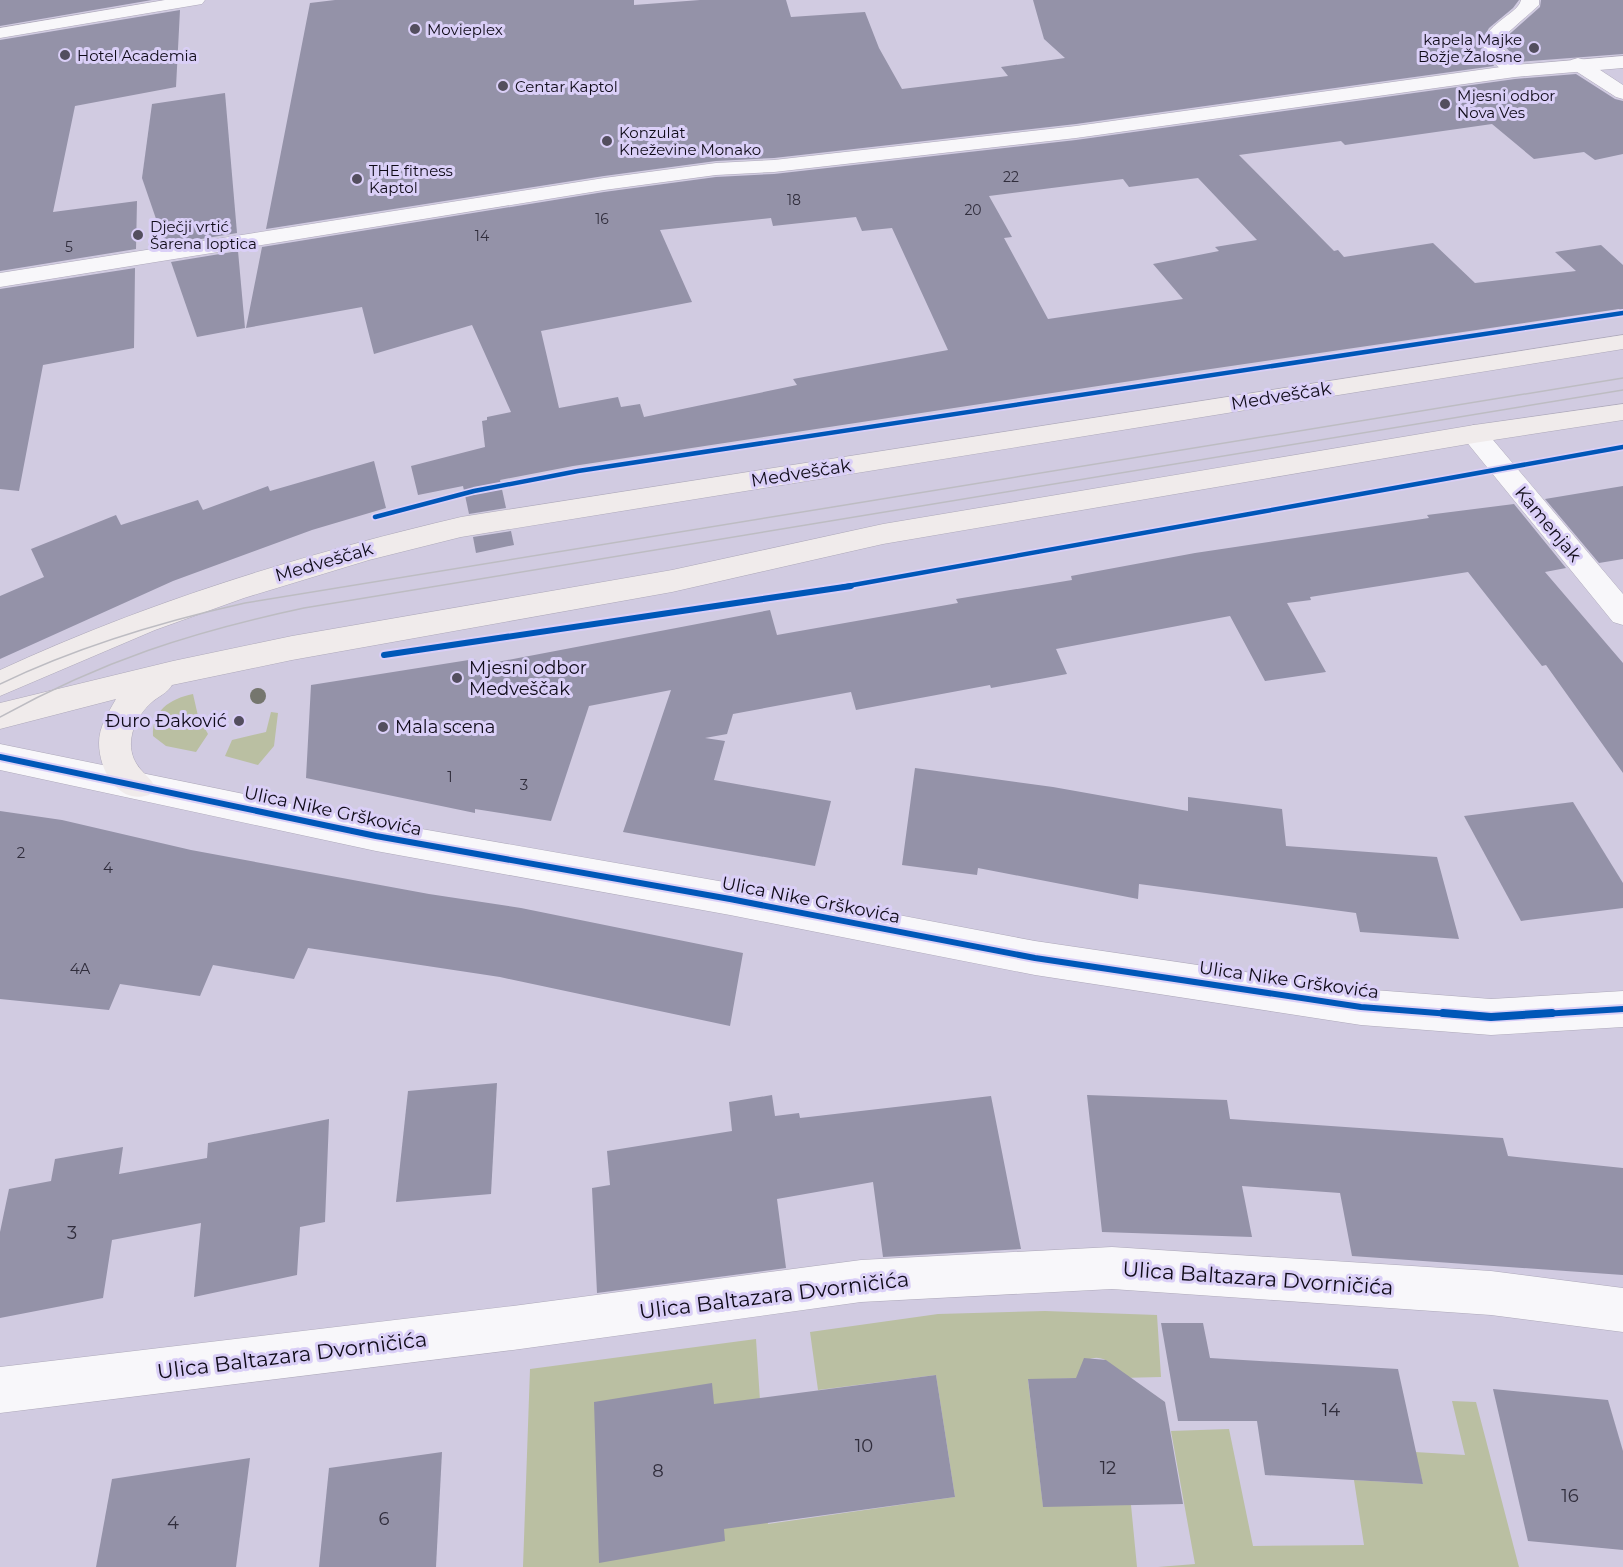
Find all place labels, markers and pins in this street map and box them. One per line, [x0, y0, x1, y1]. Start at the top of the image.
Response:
place label: Movieplex [427, 20, 503, 39]
marker: Movieplex [408, 22, 422, 36]
place label: kapela Majke Božje Žalosne [1418, 30, 1522, 66]
marker: kapela Majke Božje Žalosne [1527, 41, 1541, 55]
place label: Hotel Academia [77, 46, 197, 65]
marker: Hotel Academia [58, 48, 72, 62]
place label: Centar Kaptol [515, 77, 618, 96]
marker: Centar Kaptol [496, 79, 510, 93]
place label: Mjesni odbor Nova Ves [1457, 86, 1555, 122]
marker: Mjesni odbor Nova Ves [1438, 97, 1452, 111]
place label: Konzulat Kneževine Monako [619, 123, 761, 159]
marker: Konzulat Kneževine Monako [600, 134, 614, 148]
place label: THE fitness Kaptol [369, 161, 453, 197]
marker: THE fitness Kaptol [350, 172, 364, 186]
place label: Dječji vrtić Šarena loptica [150, 217, 257, 253]
marker: Dječji vrtić Šarena loptica [131, 228, 145, 242]
place label: Mjesni odbor Medveščak [469, 657, 587, 700]
marker: Mjesni odbor Medveščak [450, 671, 464, 685]
place label: Đuro Đaković [105, 710, 227, 732]
marker: Đuro Đaković [232, 714, 246, 728]
place label: Mala scena [395, 716, 495, 738]
marker: Mala scena [376, 720, 390, 734]

